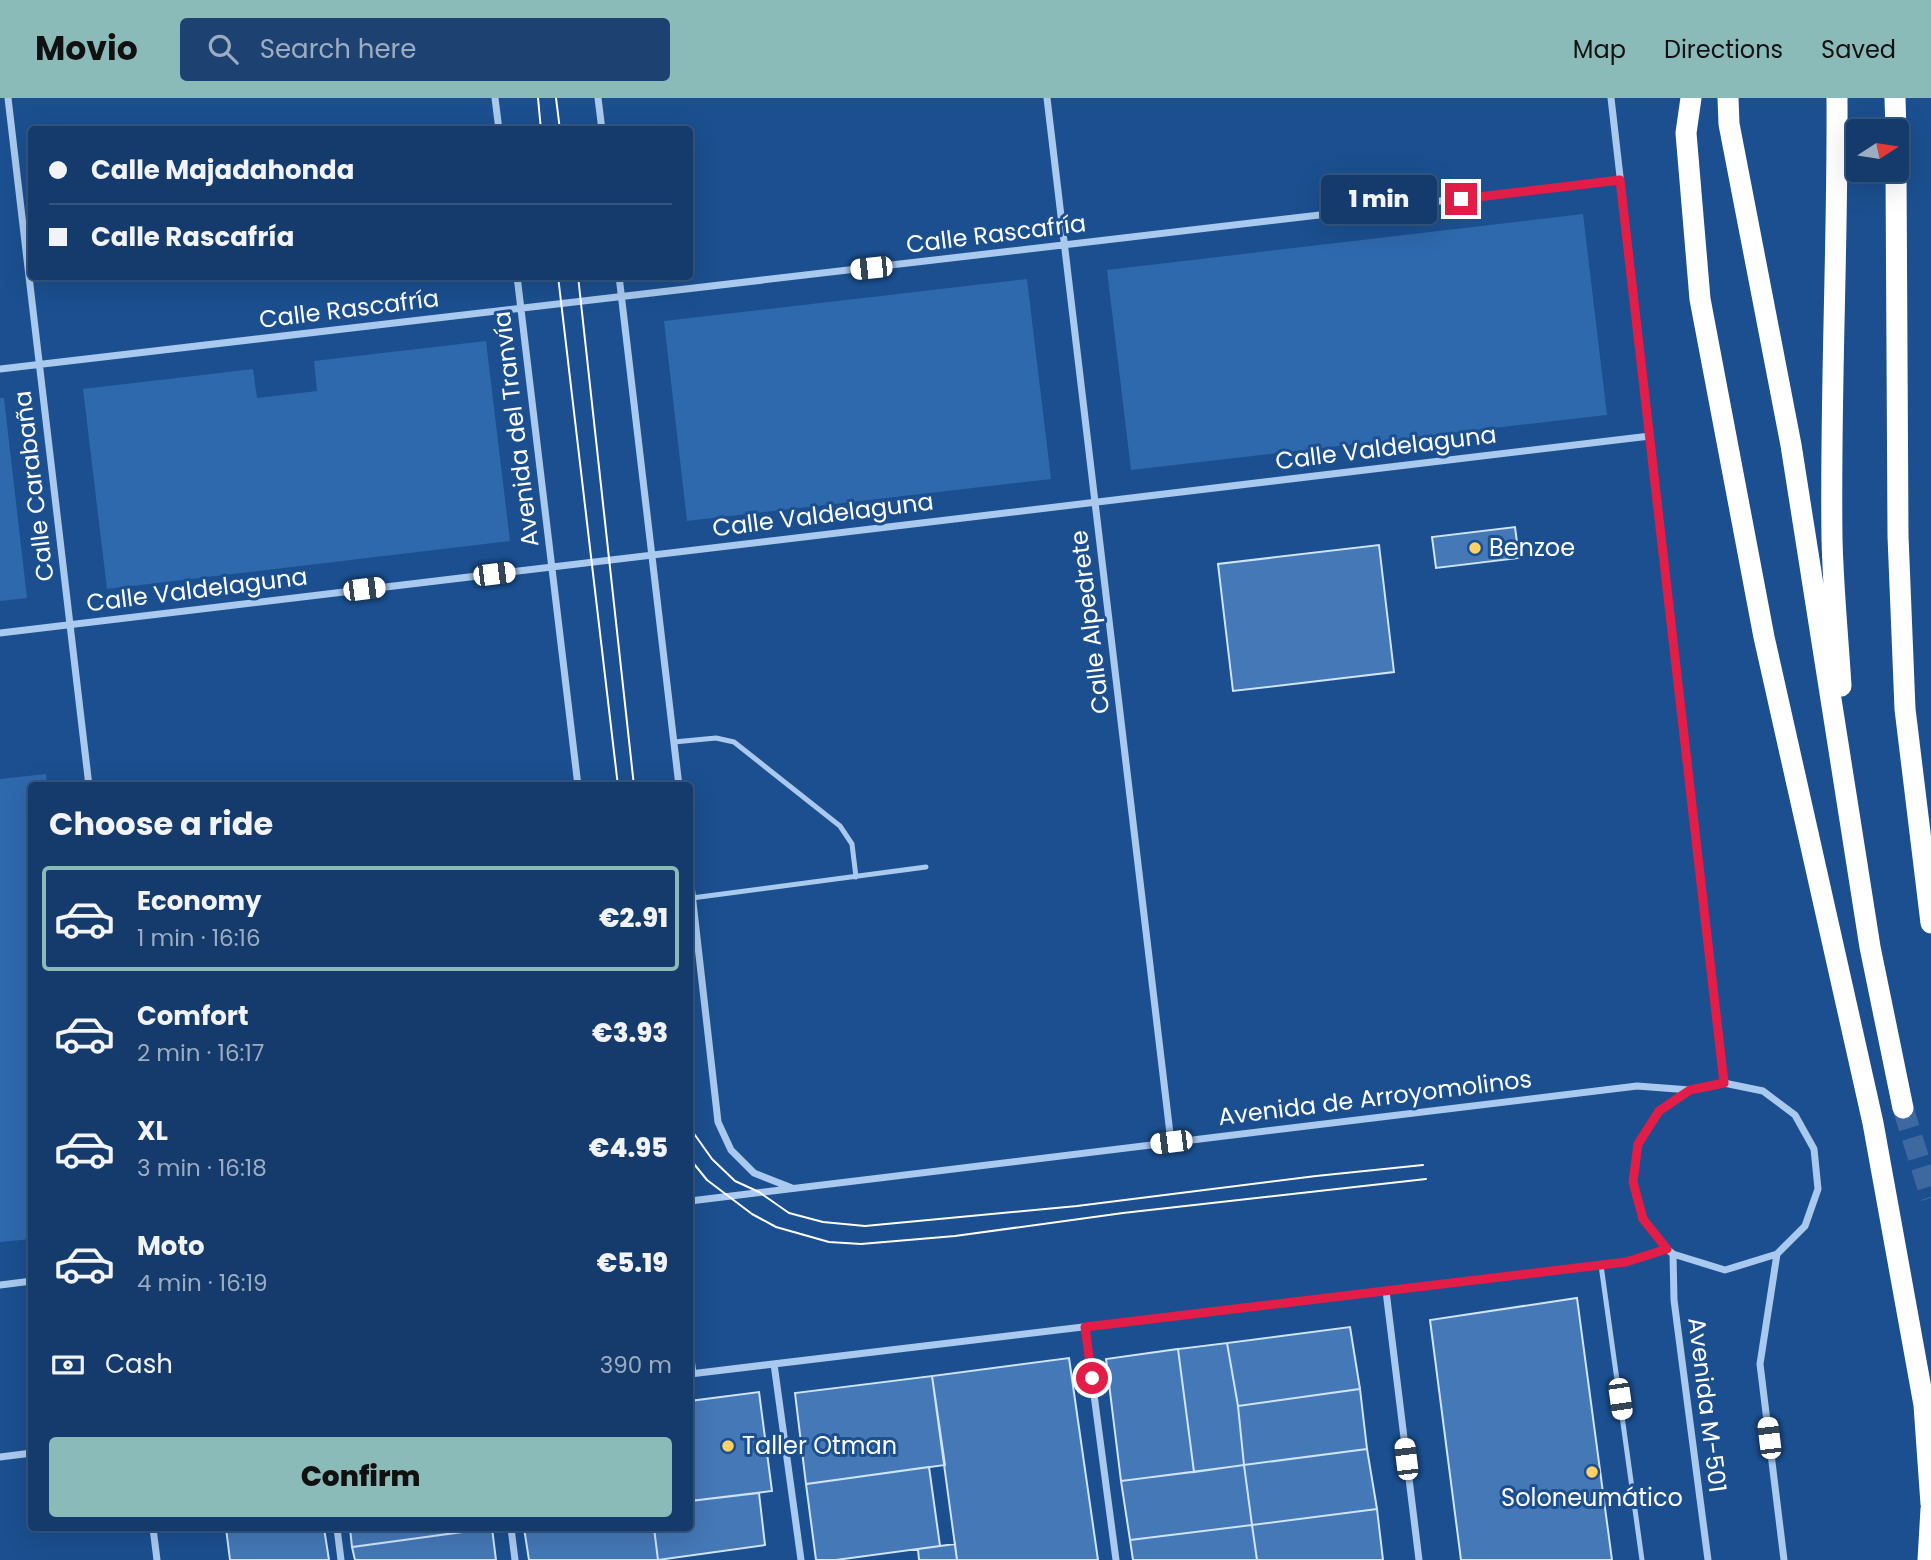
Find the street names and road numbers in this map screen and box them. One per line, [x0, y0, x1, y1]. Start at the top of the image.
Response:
street label: Calle Rascafría [904, 206, 1088, 261]
street label: Calle Rascafría [257, 281, 441, 336]
street label: Avenida del Tranvía [485, 309, 546, 549]
street label: Calle Carabaña [5, 389, 62, 583]
street label: Calle Valdelaguna [1273, 418, 1498, 477]
street label: Calle Valdelaguna [710, 485, 935, 544]
street label: Calle Alpedrete [1062, 528, 1117, 716]
street label: Calle Valdelaguna [84, 560, 309, 619]
street label: Avenida de Arroyomolinos [1216, 1062, 1534, 1133]
street label: Avenida M-501 [1680, 1315, 1735, 1494]

